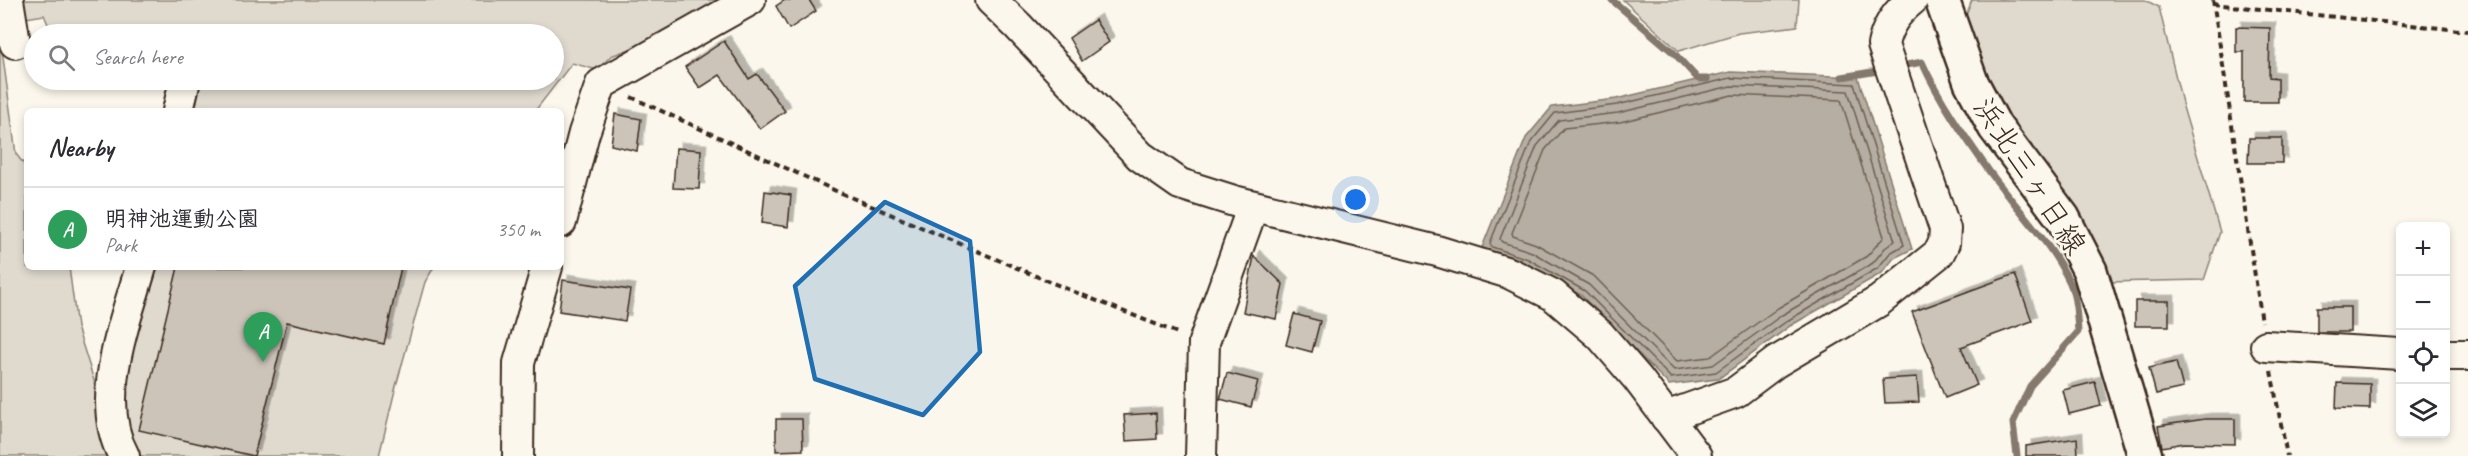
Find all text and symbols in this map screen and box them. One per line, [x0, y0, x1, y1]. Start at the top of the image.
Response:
search box [24, 24, 564, 90]
icon: search [45, 41, 78, 74]
text: Search here [93, 43, 183, 71]
street label: 浜北三ヶ日線 [1965, 90, 2095, 262]
text: Nearby [48, 131, 113, 164]
your location [1341, 185, 1370, 214]
text: 明神池運動公園 [105, 205, 259, 233]
text: A [62, 217, 73, 242]
text: 350 m [497, 217, 540, 242]
map controls [2396, 222, 2450, 438]
button: + [2396, 222, 2450, 276]
text: Park [105, 233, 137, 258]
button: − [2396, 276, 2450, 330]
pin: A [244, 312, 282, 362]
button: locate [2396, 330, 2450, 384]
button: layers [2396, 384, 2450, 438]

